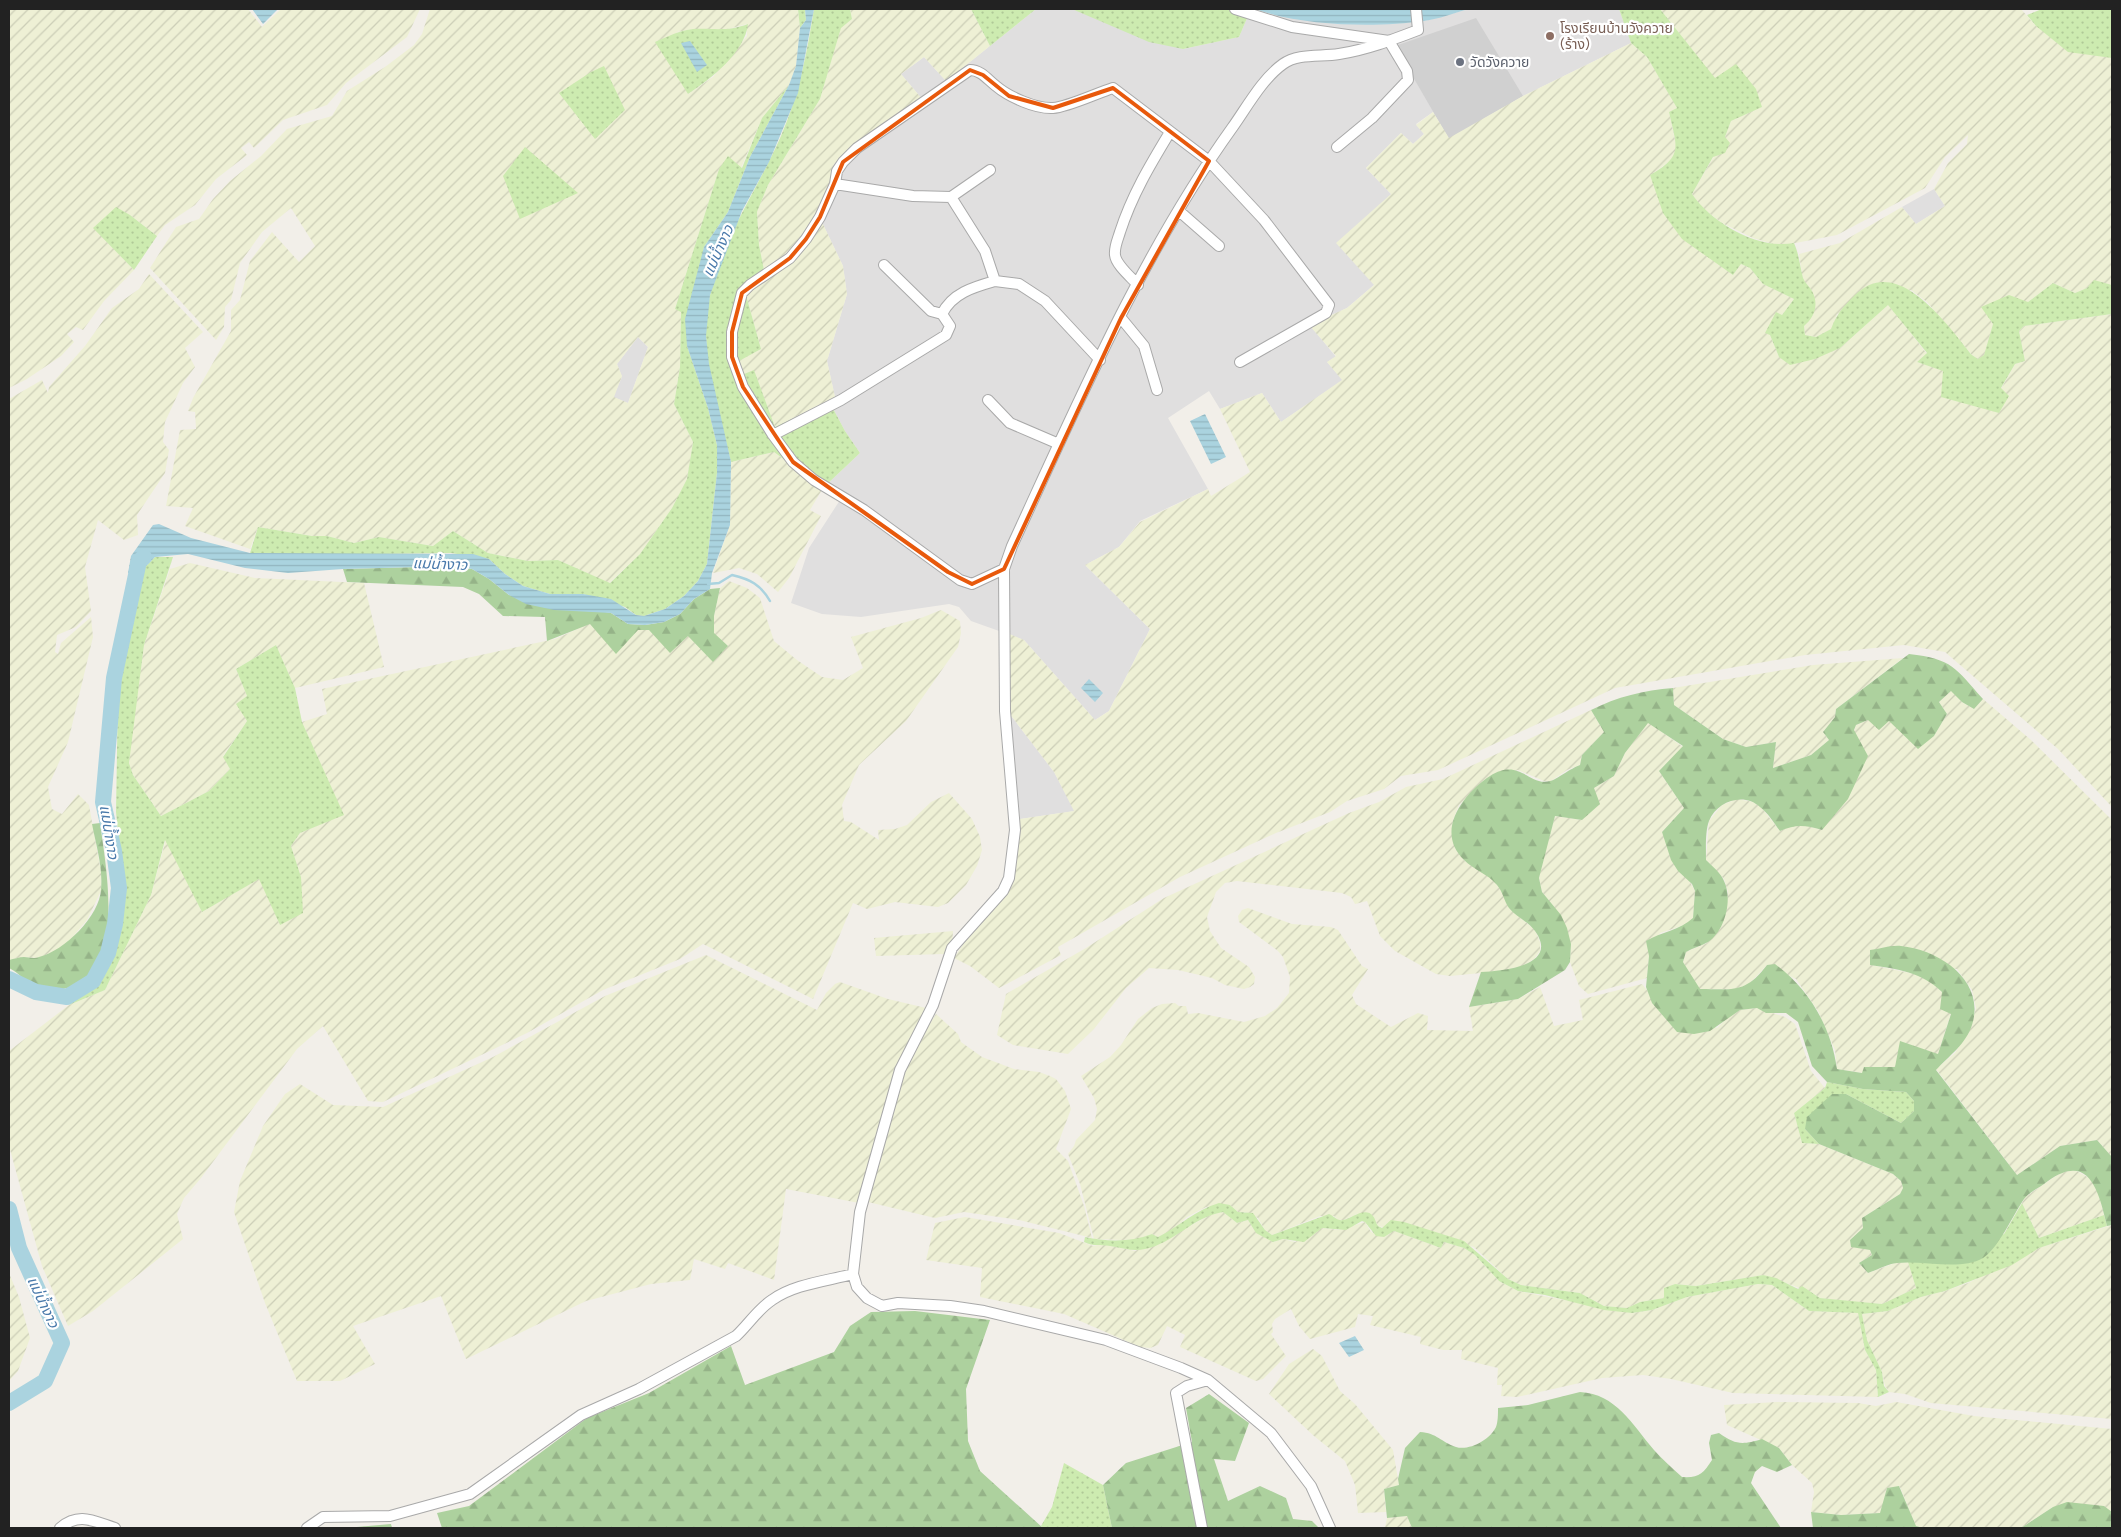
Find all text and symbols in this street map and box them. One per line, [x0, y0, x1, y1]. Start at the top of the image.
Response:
place label: โรงเรียนบ้านวังควาย (ร้าง) [1560, 20, 1673, 53]
marker: โรงเรียนบ้านวังควาย (ร้าง) [1544, 30, 1556, 42]
place label: วัดวังควาย [1470, 54, 1529, 71]
marker: วัดวังควาย [1454, 56, 1466, 68]
water label: แม่น้ำงาว [697, 221, 738, 280]
water label: แม่น้ำงาว [412, 552, 468, 574]
water label: แม่น้ำงาว [96, 803, 124, 861]
water label: แม่น้ำงาว [23, 1273, 65, 1331]

